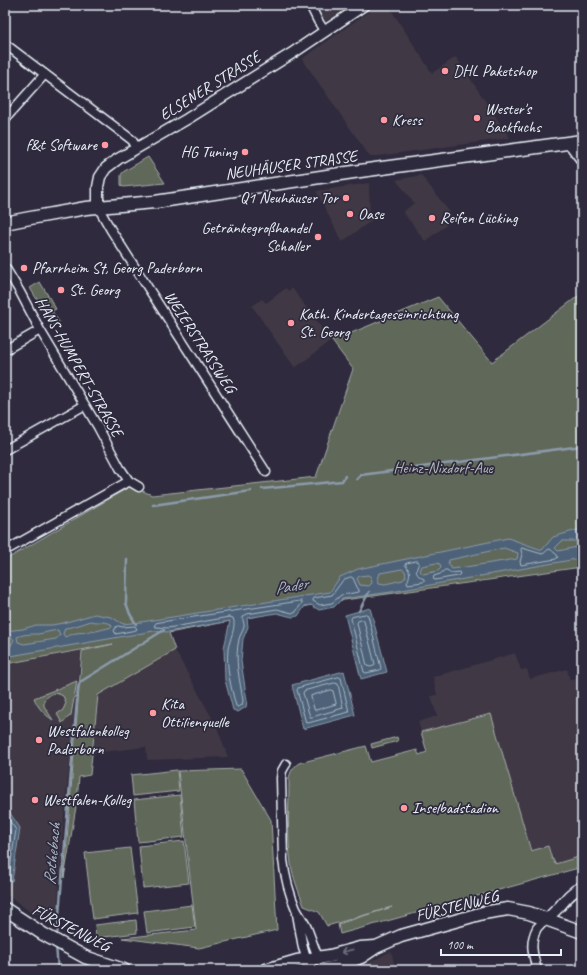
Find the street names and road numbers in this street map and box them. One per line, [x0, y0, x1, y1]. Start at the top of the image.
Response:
street label: ELSENER STRASSE [156, 46, 266, 125]
street label: NEUHÄUSER STRASSE [224, 145, 361, 184]
street label: WEIERSTRASSWEG [160, 287, 241, 398]
street label: HANS-HUMPERT-STRASSE [31, 293, 128, 443]
street label: FÜRSTENWEG [414, 886, 502, 926]
street label: FÜRSTENWEG [29, 900, 115, 957]

